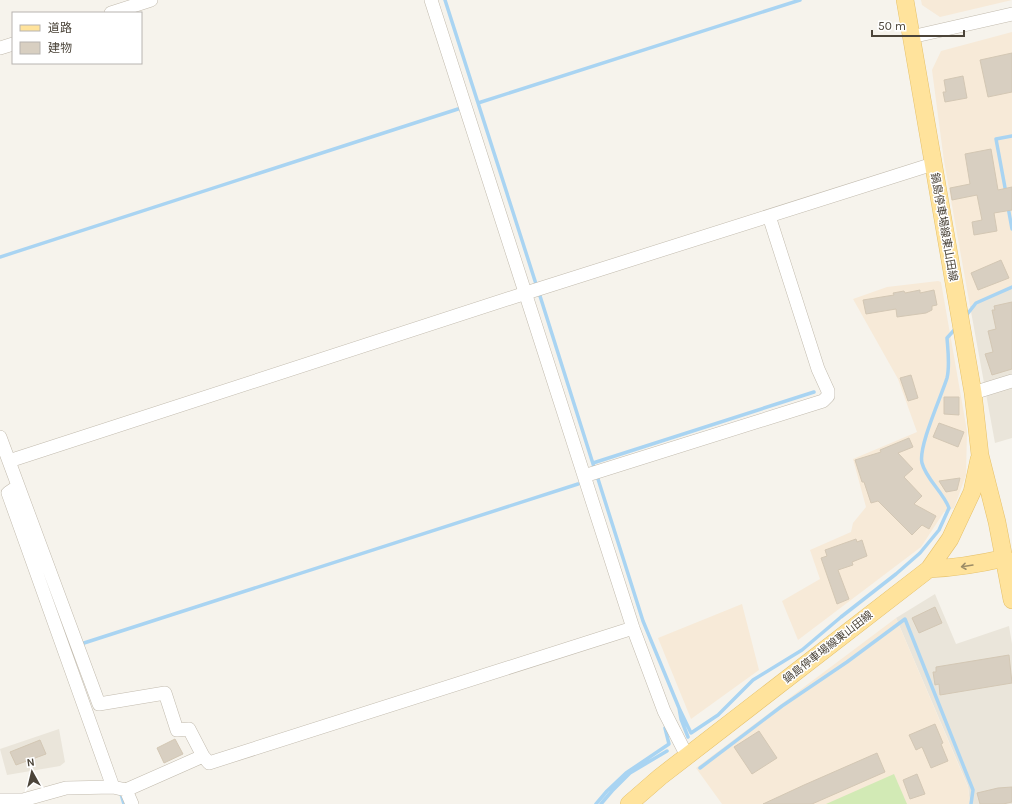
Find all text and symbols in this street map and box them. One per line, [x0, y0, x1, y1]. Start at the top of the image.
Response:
legend [12, 12, 142, 64]
scale bar [872, 12, 964, 38]
text: 50 m [878, 19, 906, 33]
text: 道路 [48, 21, 72, 35]
text: 建物 [48, 41, 72, 55]
street label: 鍋島停車場線東山田線 [928, 172, 960, 282]
one-way arrow [961, 562, 974, 570]
street label: 鍋島停車場線東山田線 [781, 608, 875, 686]
north arrow [12, 752, 52, 792]
text: N [26, 756, 35, 770]

